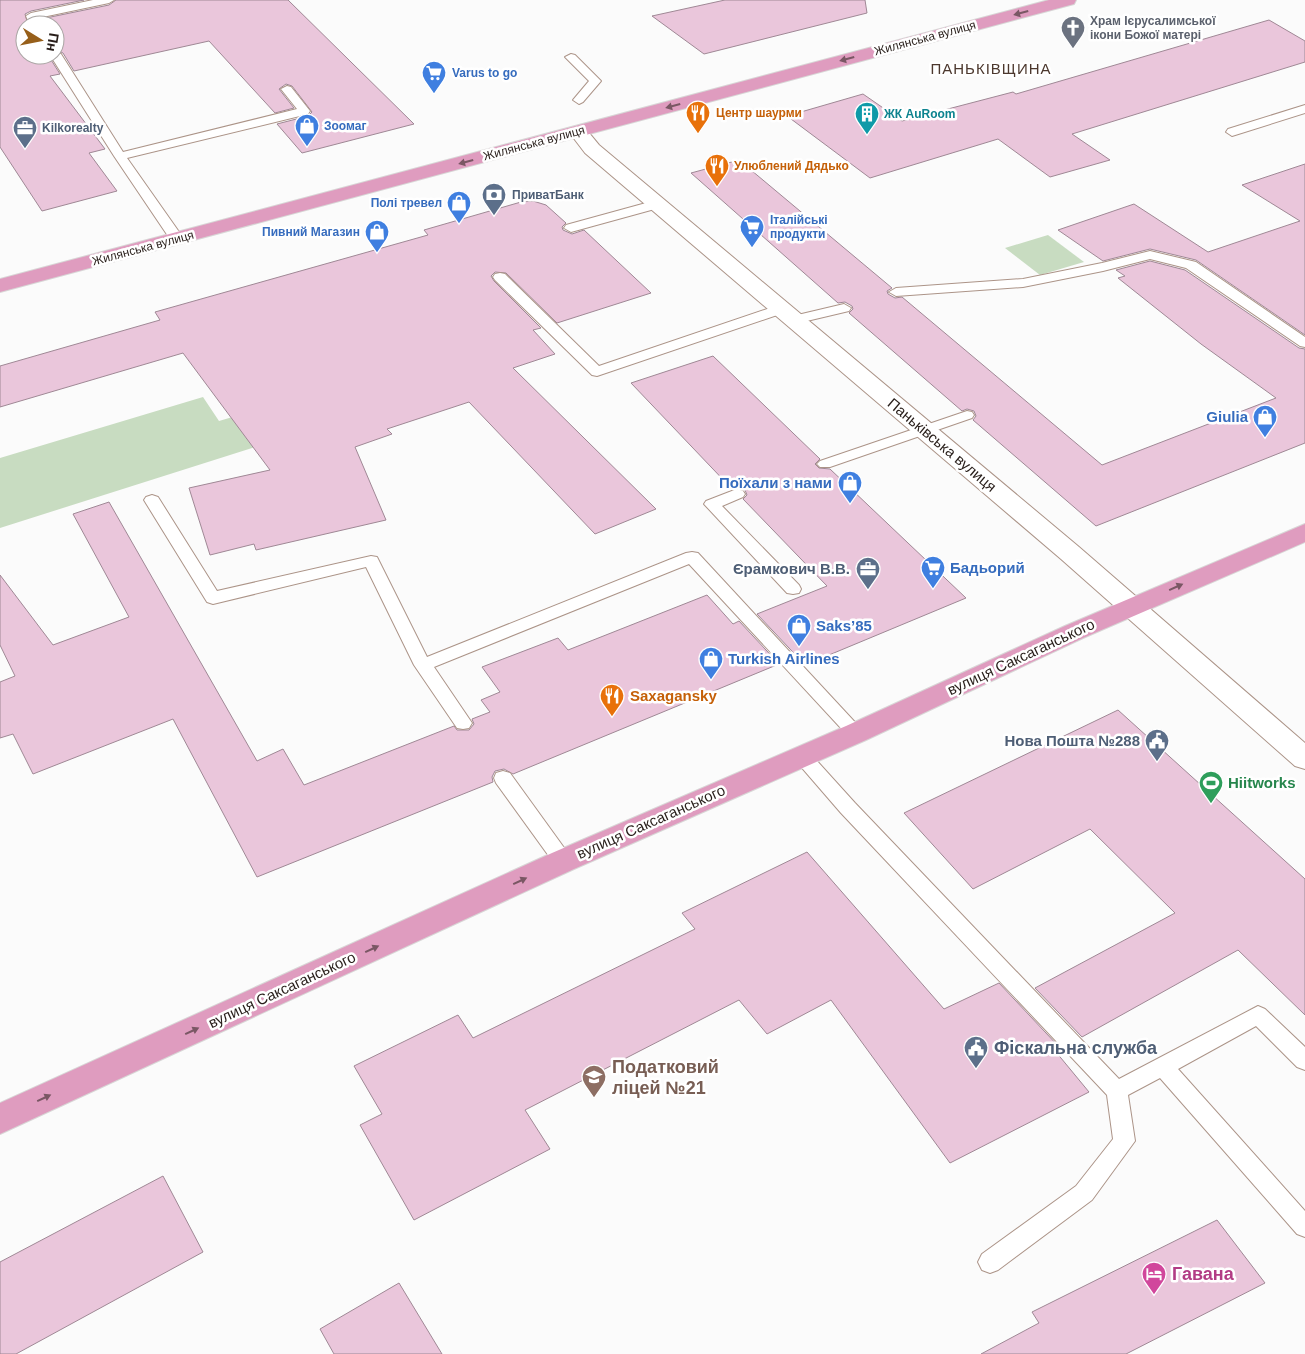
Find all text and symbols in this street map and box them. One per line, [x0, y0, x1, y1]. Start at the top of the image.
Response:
one-way arrow [1014, 9, 1029, 17]
place label: Храм Ієрусалимської ікони Божої матері [1090, 14, 1216, 42]
north arrow [15, 15, 65, 65]
church icon: Храм Ієрусалимської ікони Божої матері [1060, 15, 1086, 49]
street label: Жилянська вулиця [873, 18, 977, 58]
text: Пн [43, 32, 62, 53]
one-way arrow [840, 55, 855, 63]
supermarket icon: Varus to go [421, 60, 447, 94]
district label: ПАНЬКІВЩИНА [930, 60, 1052, 77]
place label: Varus to go [452, 66, 517, 80]
restaurant icon: Центр шаурми [685, 100, 711, 134]
building icon: ЖК AuRoom [854, 101, 880, 135]
one-way arrow [666, 102, 681, 110]
place label: Центр шаурми [716, 106, 802, 120]
place label: ЖК AuRoom [883, 107, 956, 121]
shop icon: Зоомаг [294, 113, 320, 147]
office icon: Kilkorealty [12, 115, 38, 149]
place label: Зоомаг [324, 119, 366, 133]
place label: Kilkorealty [42, 121, 104, 135]
street label: Жилянська вулиця [482, 123, 586, 163]
restaurant icon: Улюблений Дядько [704, 153, 730, 187]
one-way arrow [458, 158, 473, 166]
place label: Улюблений Дядько [734, 159, 849, 173]
bank icon: ПриватБанк [481, 182, 507, 216]
place label: ПриватБанк [512, 188, 585, 202]
shop icon: Полі тревел [446, 190, 472, 224]
place label: Полі тревел [371, 196, 442, 210]
place label: Італійські продукти [770, 213, 828, 241]
supermarket icon: Італійські продукти [739, 214, 765, 248]
shop icon: Пивний Магазин [364, 219, 390, 253]
place label: Пивний Магазин [262, 225, 360, 239]
street label: Жилянська вулиця [91, 228, 195, 268]
street label: Паньківська вулиця [885, 394, 1000, 495]
shop icon: Giulia [1252, 404, 1278, 438]
place label: Giulia [1206, 408, 1249, 425]
shop icon: Поїхали з нами [837, 470, 863, 504]
place label: Поїхали з нами [719, 474, 832, 491]
supermarket icon: Бадьорий [920, 555, 946, 589]
office icon: Єрамкович В.В. [855, 556, 881, 590]
place label: Бадьорий [950, 559, 1025, 576]
place label: Єрамкович В.В. [733, 560, 850, 577]
one-way arrow [1169, 583, 1183, 591]
shop icon: Saks’85 [786, 613, 812, 647]
street label: вулиця Саксаганського [945, 615, 1097, 698]
place label: Saks’85 [816, 617, 872, 634]
shop icon: Turkish Airlines [698, 646, 724, 680]
place label: Turkish Airlines [728, 650, 840, 667]
restaurant icon: Saxagansky [599, 683, 625, 717]
place label: Saxagansky [630, 687, 717, 704]
public building icon: Нова Пошта №288 [1144, 728, 1170, 762]
place label: Нова Пошта №288 [1004, 732, 1140, 749]
sports icon: Hiitworks [1198, 770, 1224, 804]
place label: Hiitworks [1228, 774, 1296, 791]
street label: вулиця Саксаганського [574, 781, 728, 862]
one-way arrow [513, 877, 527, 885]
one-way arrow [365, 944, 379, 952]
street label: вулиця Саксаганського [206, 948, 358, 1031]
one-way arrow [185, 1026, 199, 1034]
public building icon: Фіскальна служба [963, 1035, 989, 1069]
place label: Фіскальна служба [994, 1038, 1158, 1058]
place label: Податковий ліцей №21 [612, 1057, 719, 1098]
school or university icon: Податковий ліцей №21 [581, 1064, 607, 1098]
one-way arrow [37, 1094, 51, 1102]
hotel icon: Гавана [1141, 1261, 1167, 1295]
place label: Гавана [1172, 1264, 1235, 1284]

